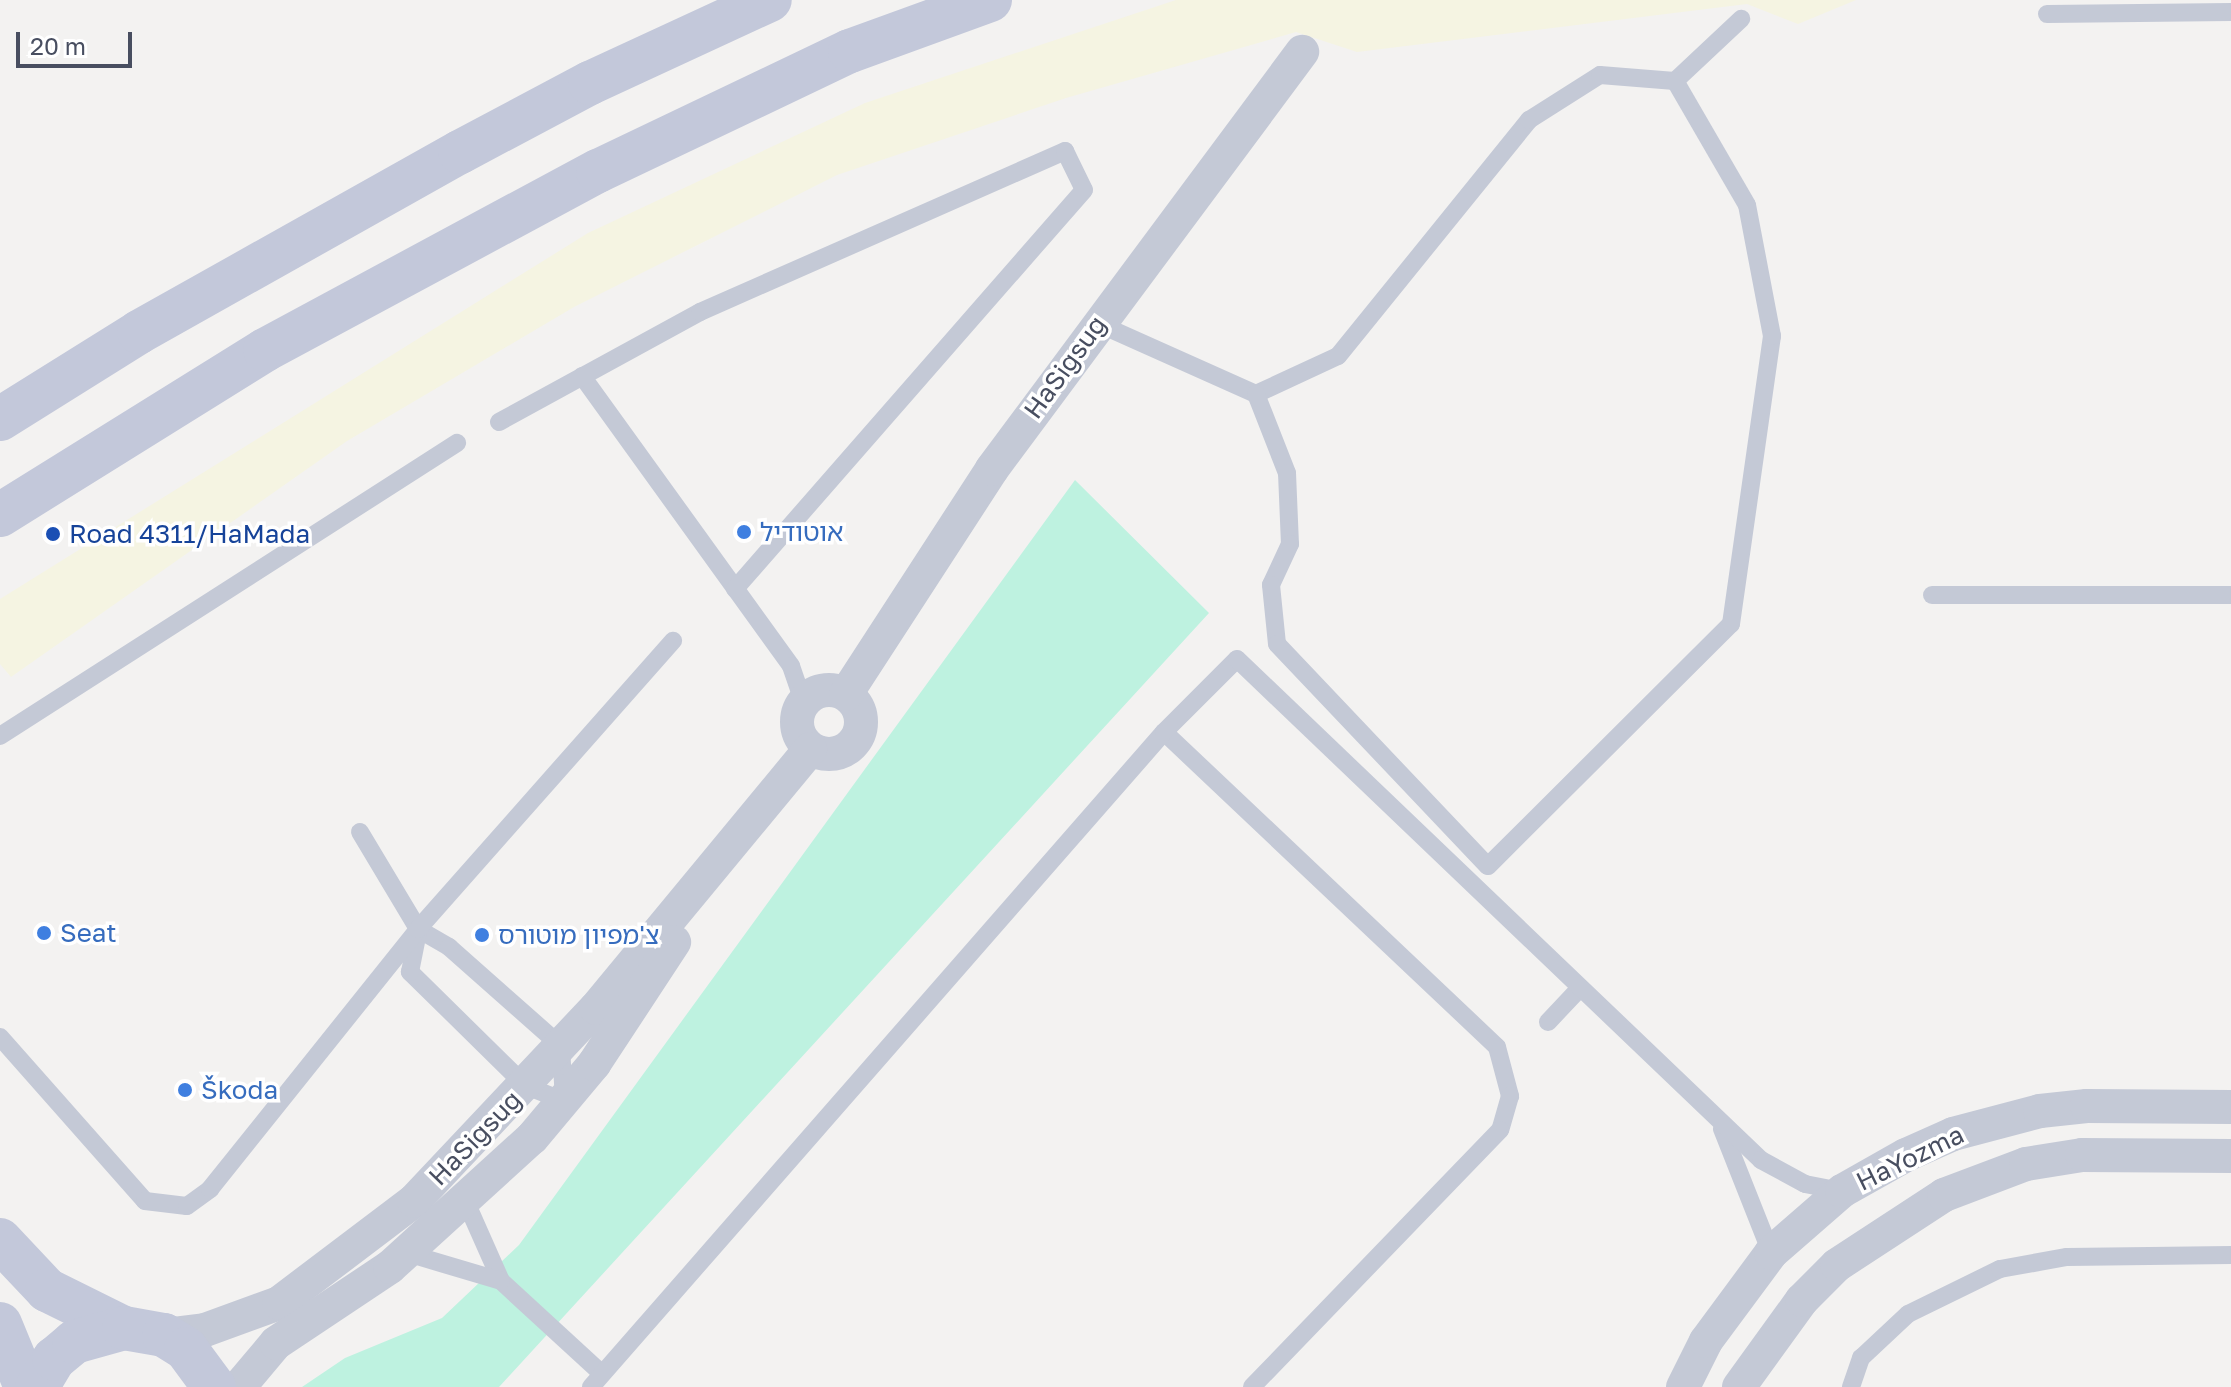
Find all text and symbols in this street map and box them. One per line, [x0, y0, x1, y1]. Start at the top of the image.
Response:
scale bar [20, 16, 136, 66]
text: 20 m [30, 31, 86, 60]
street label: HaSigsug [1017, 309, 1113, 425]
place label: אוטודיל [760, 516, 843, 548]
place label: Road 4311/HaMada [69, 518, 310, 550]
marker: אוטודיל [735, 523, 753, 541]
marker: Road 4311/HaMada [44, 525, 62, 543]
place label: Seat [60, 917, 117, 949]
place label: צ'מפיון מוטורס [498, 919, 659, 951]
marker: Seat [35, 924, 53, 942]
marker: צ'מפיון מוטורס [473, 926, 491, 944]
place label: Škoda [201, 1074, 278, 1106]
marker: Škoda [176, 1081, 194, 1099]
street label: HaSigsug [422, 1084, 528, 1192]
street label: HaYozma [1851, 1119, 1969, 1197]

